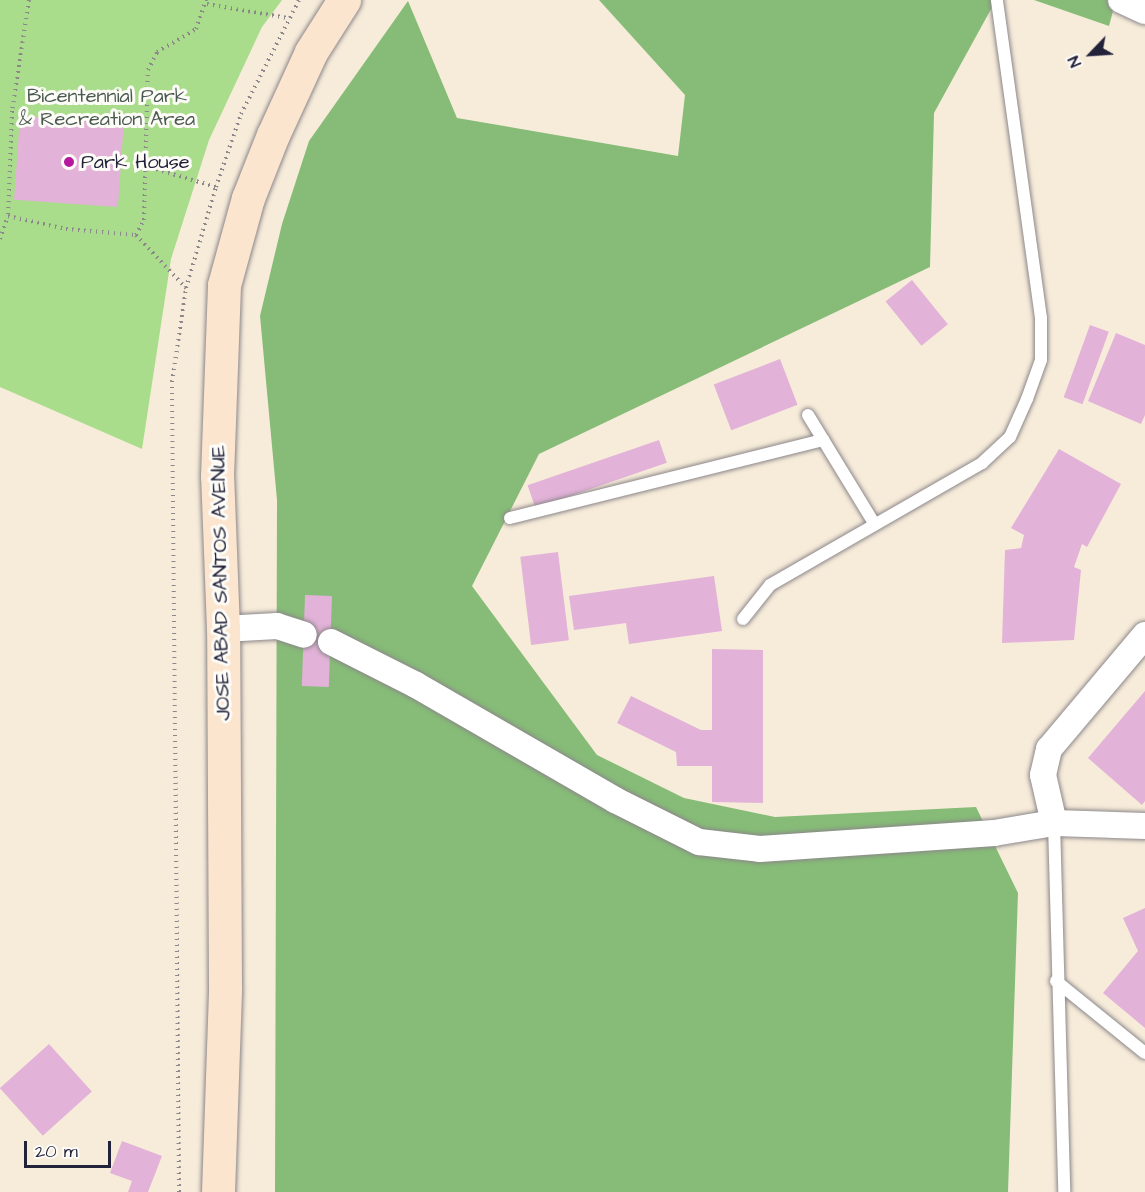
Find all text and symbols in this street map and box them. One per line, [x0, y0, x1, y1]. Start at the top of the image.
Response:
north arrow [1061, 24, 1121, 84]
text: N [1063, 52, 1087, 71]
park label: Bicentennial Park & Recreation Area [19, 84, 195, 131]
place label: Park House [81, 150, 190, 174]
marker: Park House [62, 155, 76, 169]
street label: JOSE ABAD SANTOS AVENUE [207, 445, 235, 721]
scale bar [27, 1129, 114, 1167]
text: 20 m [35, 1139, 78, 1164]

